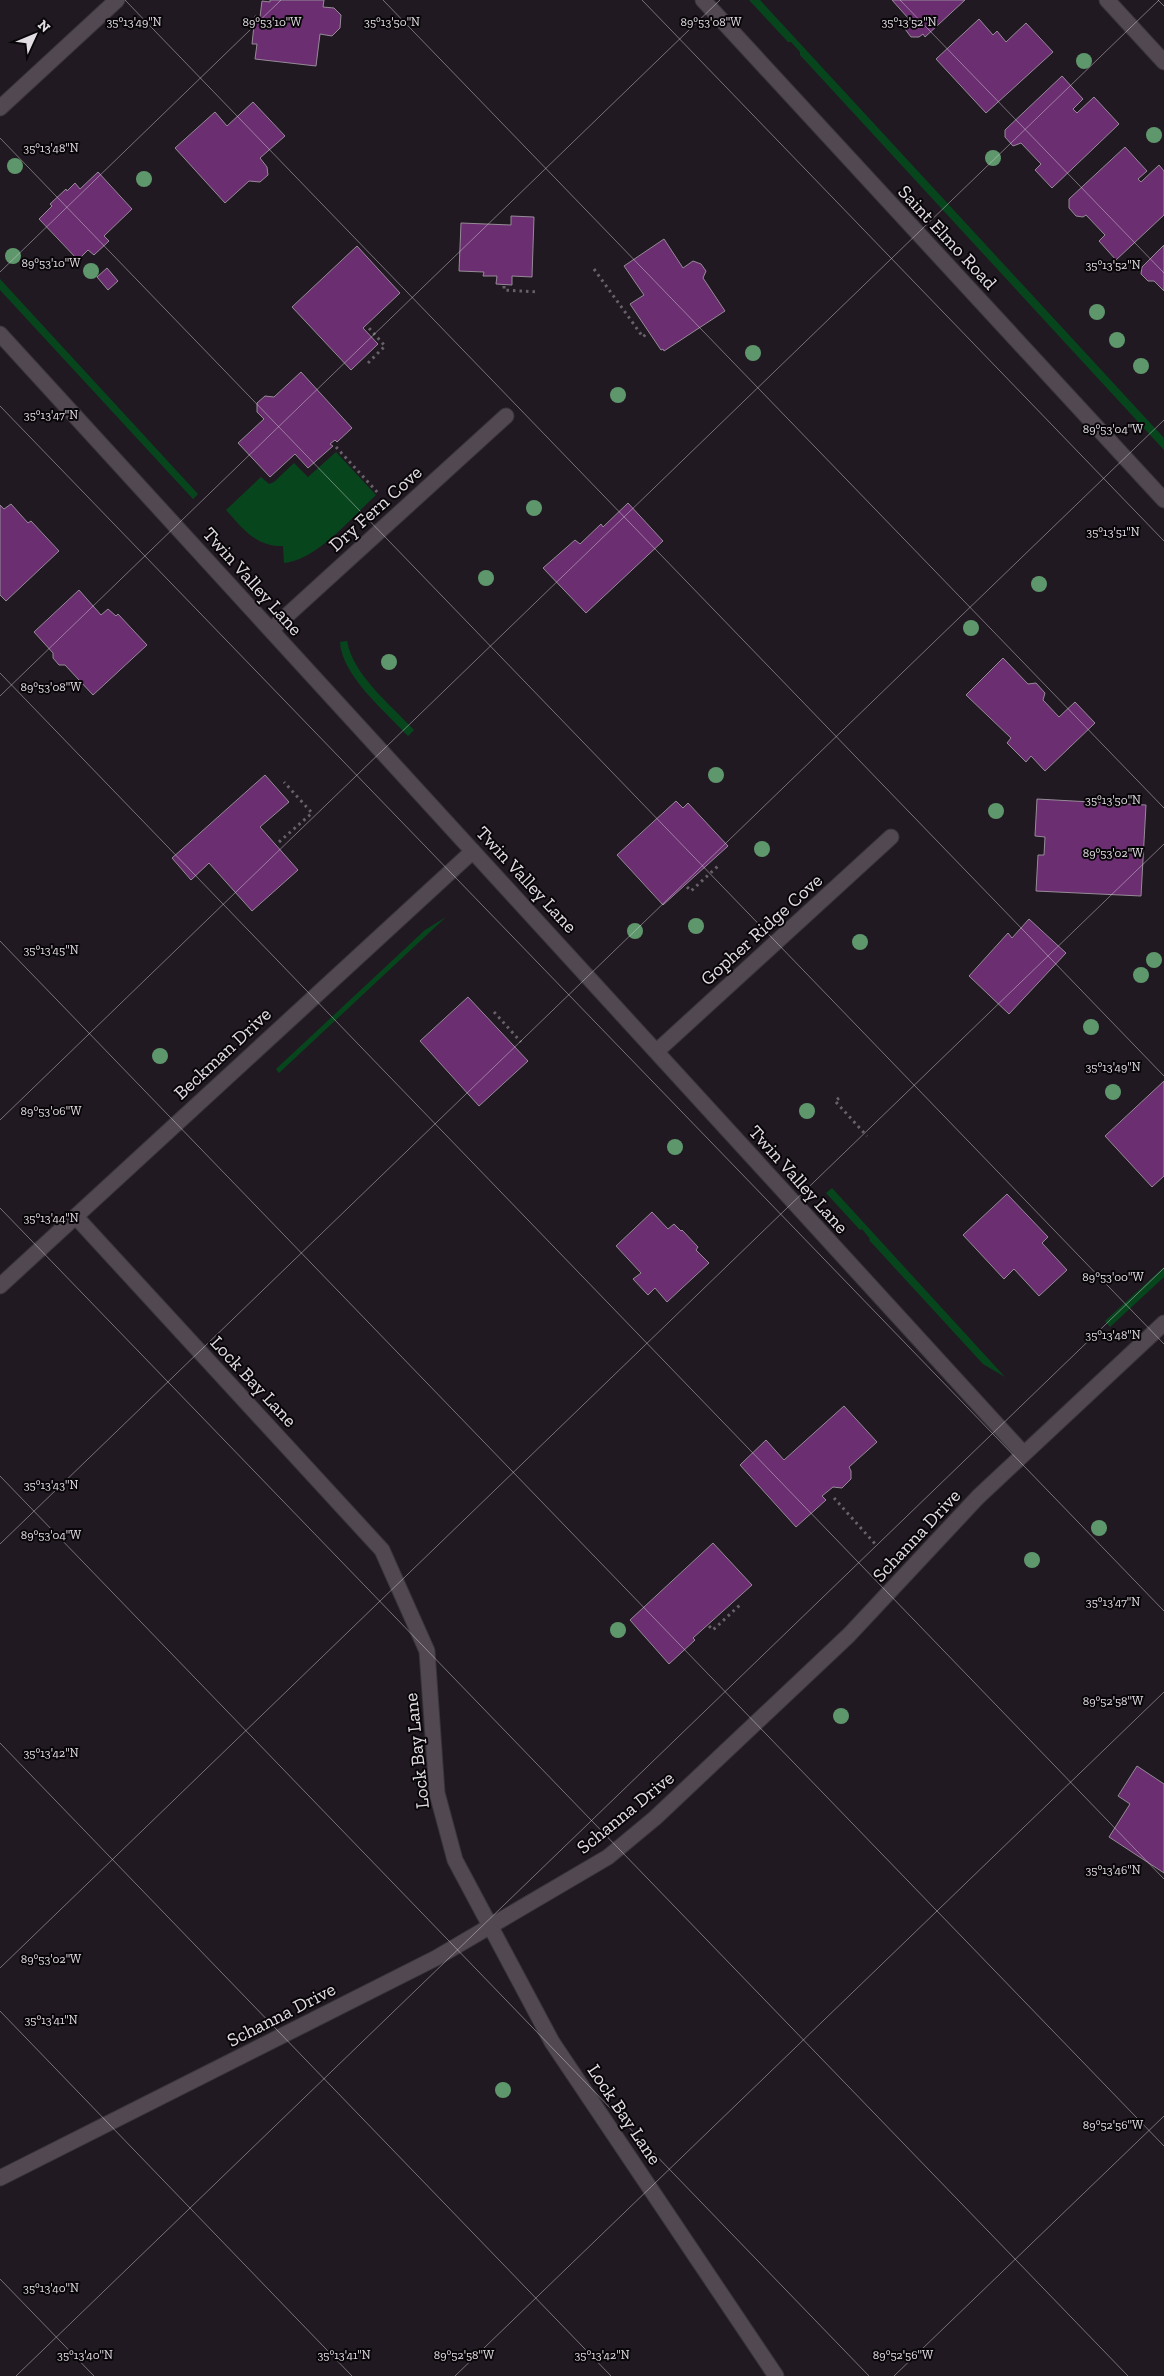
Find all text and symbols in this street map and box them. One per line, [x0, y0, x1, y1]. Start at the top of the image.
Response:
north arrow [10, 10, 60, 60]
text: 35°13'49"N [106, 15, 162, 29]
text: 89°53'10"W [242, 15, 302, 29]
text: 35°13'50"N [364, 15, 420, 29]
text: 89°53'08"W [681, 15, 742, 29]
text: 35°13'52"N [881, 15, 937, 29]
text: N [34, 17, 54, 36]
text: 35°13'48"N [23, 141, 79, 155]
street label: Saint Elmo Road [893, 180, 1002, 295]
text: 89°53'10"W [21, 256, 81, 270]
text: 35°13'52"N [1085, 258, 1141, 272]
text: 35°13'47"N [24, 408, 78, 422]
text: 89°53'04"W [1083, 422, 1144, 436]
street label: Dry Fern Cove [324, 461, 427, 556]
street label: Twin Valley Lane [198, 522, 307, 640]
text: 35°13'51"N [1086, 525, 1140, 539]
text: 89°53'08"W [21, 680, 82, 694]
text: 35°13'50"N [1085, 793, 1141, 807]
street label: Twin Valley Lane [471, 821, 582, 938]
text: 89°53'02"W [1083, 846, 1144, 860]
street label: Gopher Ridge Cove [696, 869, 827, 990]
text: 35°13'45"N [23, 943, 79, 957]
street label: Beckman Drive [169, 1002, 276, 1104]
text: 35°13'49"N [1085, 1060, 1141, 1074]
text: 89°53'06"W [21, 1104, 82, 1118]
street label: Twin Valley Lane [744, 1120, 853, 1238]
text: 35°13'44"N [23, 1211, 79, 1225]
text: 89°53'00"W [1082, 1270, 1144, 1284]
text: 35°13'48"N [1085, 1328, 1141, 1342]
street label: Lock Bay Lane [206, 1331, 302, 1432]
text: 35°13'43"N [24, 1478, 79, 1492]
street label: Schanna Drive [867, 1484, 965, 1587]
text: 89°53'04"W [21, 1528, 82, 1542]
text: 35°13'47"N [1086, 1595, 1140, 1609]
street label: Lock Bay Lane [399, 1692, 434, 1810]
text: 89°52'58"W [1083, 1694, 1144, 1708]
text: 35°13'42"N [23, 1746, 79, 1760]
street label: Schanna Drive [572, 1766, 679, 1859]
text: 35°13'46"N [1085, 1863, 1141, 1877]
text: 89°53'02"W [21, 1952, 82, 1966]
street label: Schanna Drive [223, 1977, 339, 2052]
text: 35°13'41"N [24, 2013, 78, 2027]
street label: Lock Bay Lane [583, 2060, 667, 2169]
text: 89°52'56"W [1083, 2118, 1144, 2132]
text: 35°13'40"N [23, 2281, 79, 2295]
text: 35°13'40"N [57, 2348, 113, 2362]
text: 35°13'41"N [317, 2348, 371, 2362]
text: 89°52'58"W [434, 2348, 495, 2362]
text: 35°13'42"N [574, 2348, 630, 2362]
text: 89°52'56"W [873, 2348, 934, 2362]

